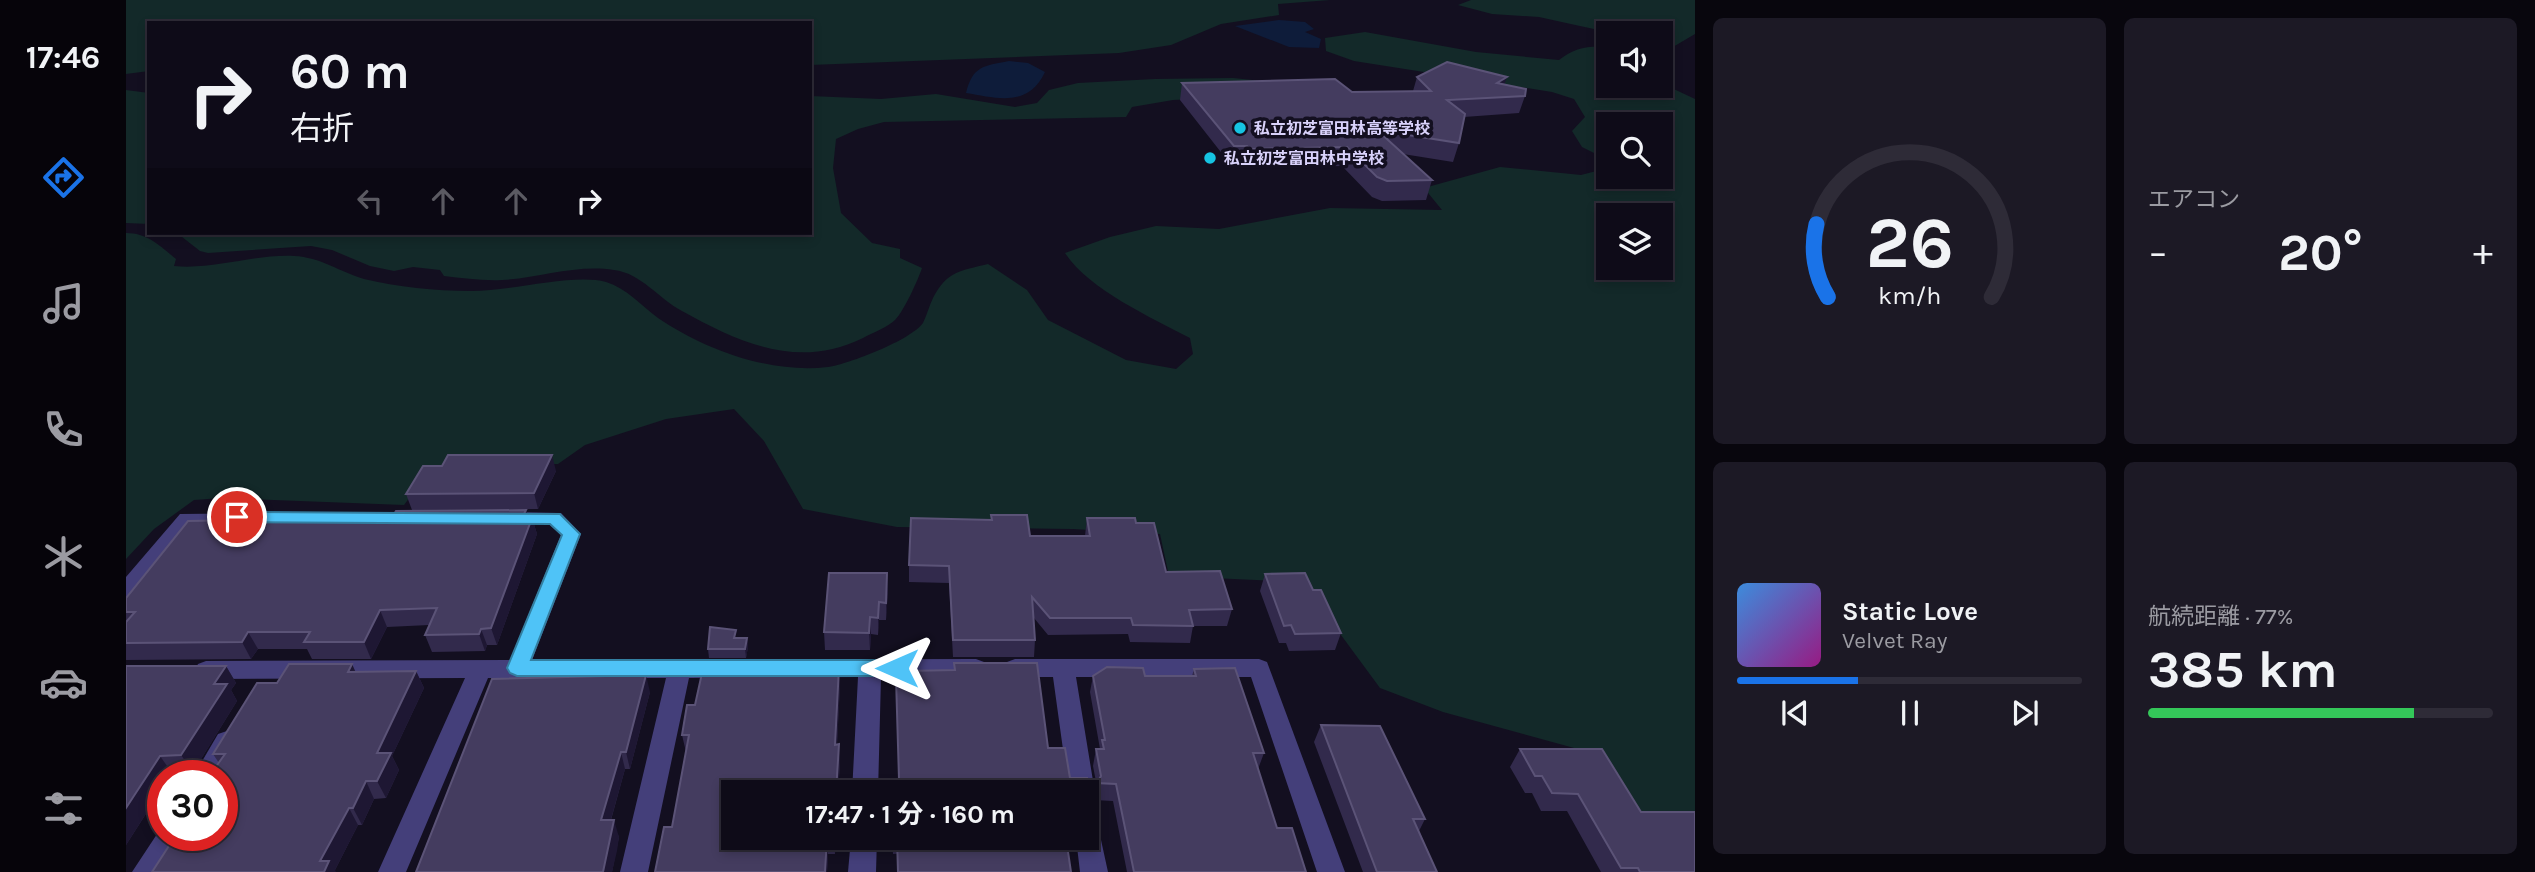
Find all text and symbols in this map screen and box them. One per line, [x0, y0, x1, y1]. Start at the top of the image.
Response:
map controls [1596, 21, 1673, 280]
button: sound [1596, 21, 1673, 98]
text: 17:46 [26, 39, 100, 76]
text: 60 m [290, 43, 410, 100]
icon: right [175, 49, 266, 140]
text: 右折 [290, 110, 354, 147]
button: search [1596, 112, 1673, 189]
place label: 私立初芝富田林高等学校 [1254, 119, 1430, 138]
marker: 私立初芝富田林高等学校 [1232, 120, 1248, 136]
place label: 私立初芝富田林中学校 [1224, 149, 1384, 168]
marker: 私立初芝富田林中学校 [1202, 150, 1218, 166]
icon: directions [39, 153, 88, 202]
icon: left [351, 182, 389, 220]
icon: ahead [424, 182, 462, 220]
icon: ahead [497, 182, 535, 220]
icon: right [570, 182, 608, 220]
text: エアコン [2148, 186, 2240, 213]
text: 26 [1865, 200, 1954, 285]
button: layers [1596, 203, 1673, 280]
text: 20° [2278, 222, 2363, 283]
text: − [2148, 230, 2168, 275]
text: + [2473, 230, 2493, 275]
icon: music [39, 279, 88, 328]
text: km/h [1878, 281, 1941, 310]
icon: phone [39, 405, 88, 454]
pin [207, 487, 267, 547]
icon: arrive [218, 498, 256, 536]
icon: climate [39, 532, 88, 581]
text: Static Love [1842, 596, 1978, 627]
text: 航続距離 · 77% [2148, 603, 2293, 630]
text: Velvet Ray [1842, 627, 1947, 654]
position arrow [860, 631, 934, 705]
text: 385 km [2148, 639, 2338, 700]
icon: car [39, 658, 88, 707]
icon: previous [1776, 694, 1814, 732]
icon: pause [1891, 694, 1929, 732]
icon: next [2006, 694, 2044, 732]
speed limit sign: 30 [147, 760, 238, 851]
icon: filters [39, 784, 88, 833]
text: 17:47 · 1 分 · 160 m [805, 799, 1015, 830]

